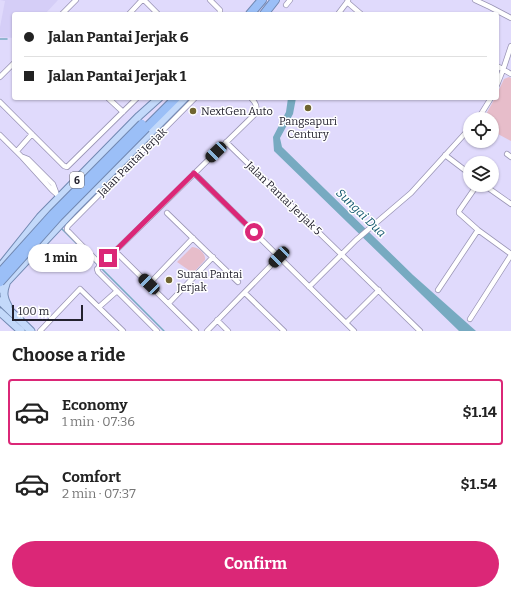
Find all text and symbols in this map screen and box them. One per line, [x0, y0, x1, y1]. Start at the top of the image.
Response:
text: Jalan Pantai Jerjak 6 [48, 28, 189, 46]
text: Jalan Pantai Jerjak 1 [48, 67, 186, 85]
marker: Pangsapuri Century [303, 103, 313, 113]
place label: NextGen Auto [201, 105, 273, 118]
marker: NextGen Auto [188, 106, 198, 116]
map controls [463, 112, 499, 192]
button: locate [463, 112, 499, 148]
place label: Pangsapuri Century [279, 115, 338, 141]
street label: Jalan Pantai Jerjak [95, 125, 170, 200]
car [203, 139, 229, 165]
button: layers [463, 156, 499, 192]
street label: Jalan Pantai Jerjak 5 [242, 158, 324, 238]
road number: 6 [70, 172, 84, 188]
water label: Sungai Dua [333, 186, 389, 240]
route start [245, 223, 263, 241]
callout: 1 min [28, 244, 94, 272]
car [266, 244, 292, 270]
route end [99, 249, 117, 267]
text: 1 min [45, 250, 77, 265]
place label: Surau Pantai Jerjak [176, 268, 243, 294]
car [136, 271, 162, 297]
marker: Surau Pantai Jerjak [164, 275, 174, 285]
scale bar [12, 303, 83, 322]
text: 100 m [18, 305, 49, 318]
text: Choose a ride [12, 344, 125, 366]
icon: car [14, 394, 50, 430]
text: Economy [62, 396, 128, 414]
text: $1.14 [463, 403, 497, 421]
text: 1 min · 07:36 [62, 414, 135, 429]
icon: car [14, 466, 50, 502]
text: Comfort [62, 468, 121, 486]
text: $1.54 [461, 475, 497, 493]
text: 2 min · 07:37 [62, 486, 136, 501]
button: Confirm [12, 541, 499, 587]

